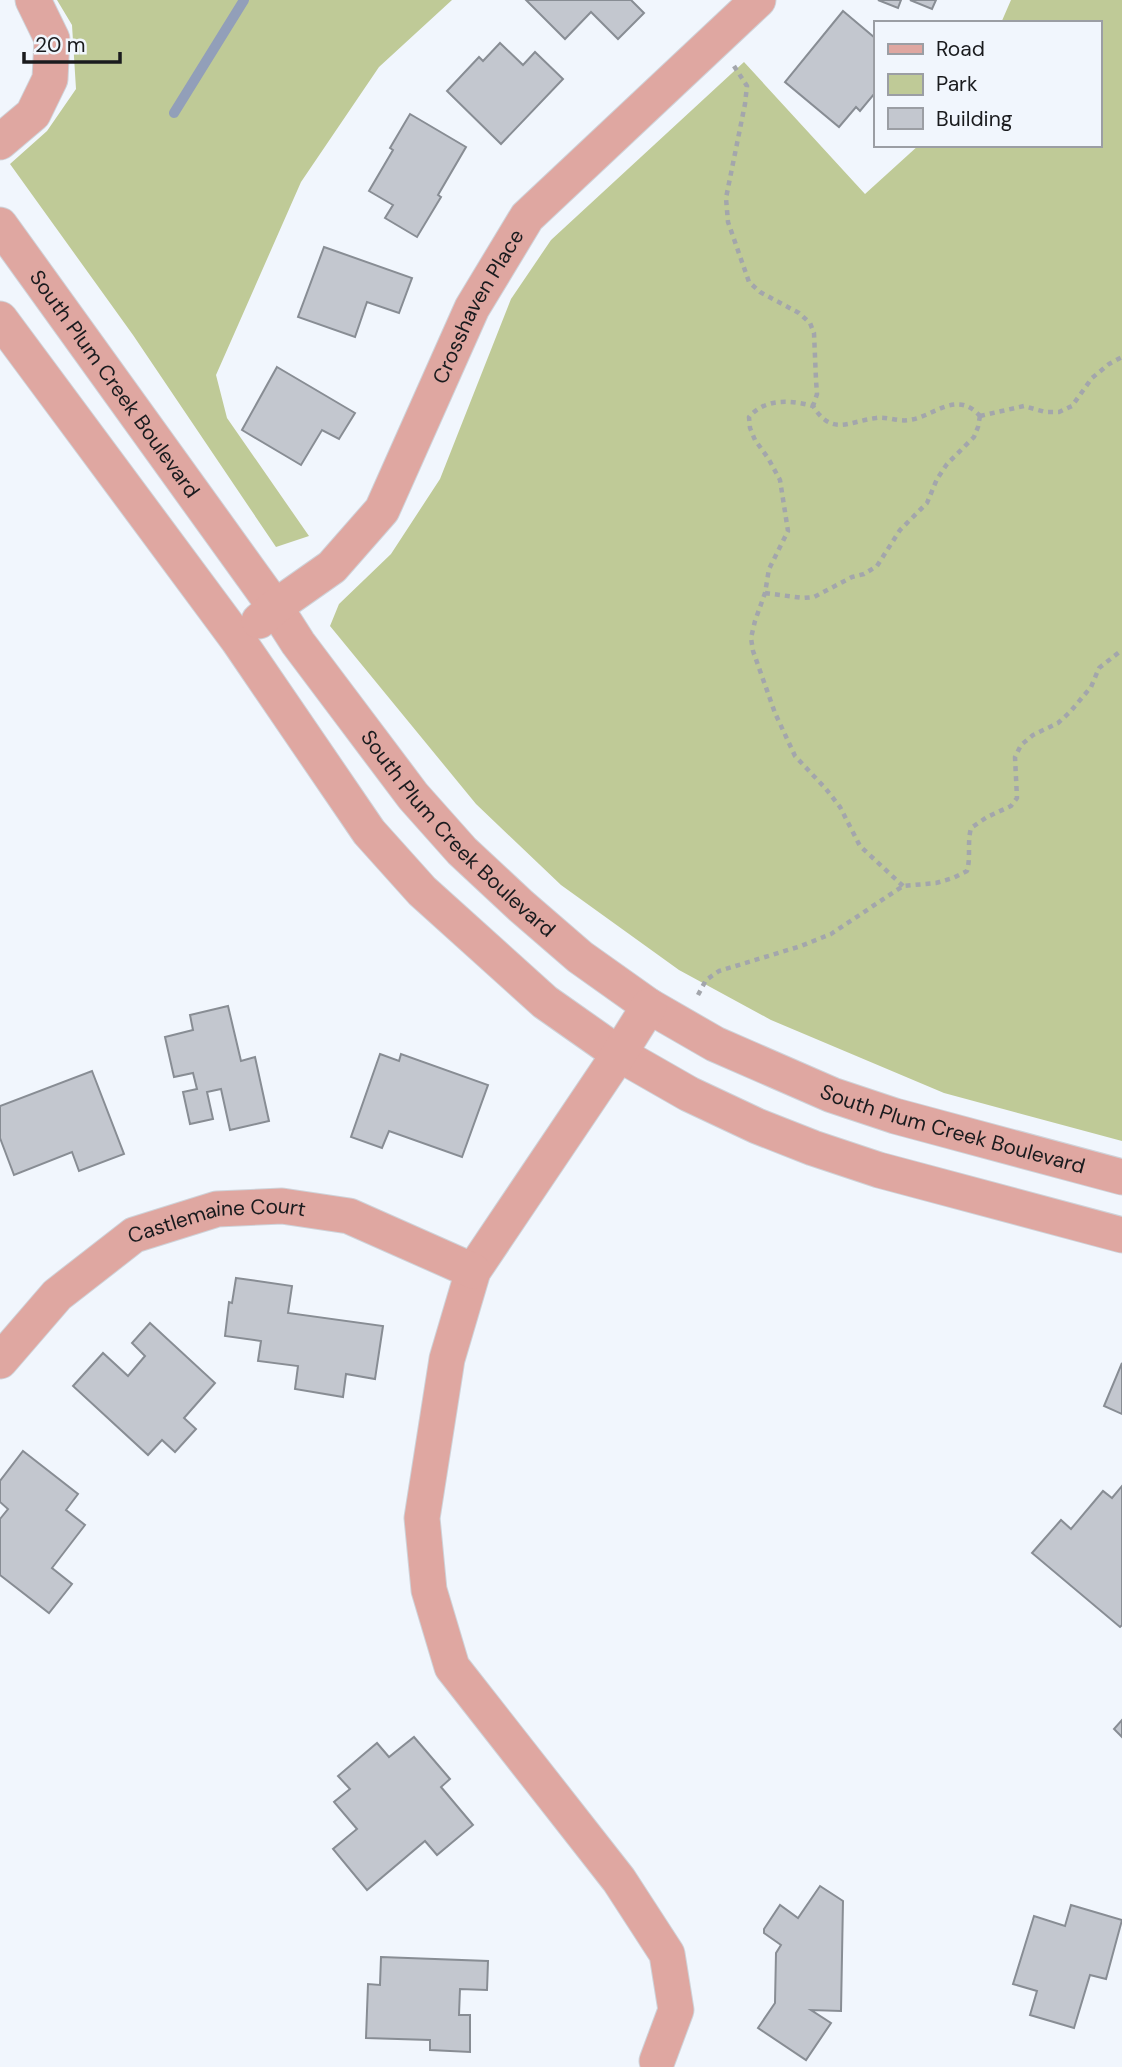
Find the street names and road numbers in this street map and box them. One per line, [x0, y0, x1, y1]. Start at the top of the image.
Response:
street label: Crosshaven Place [426, 224, 531, 388]
street label: South Plum Creek Boulevard [23, 265, 206, 504]
street label: South Plum Creek Boulevard [354, 724, 561, 943]
street label: South Plum Creek Boulevard [816, 1078, 1088, 1180]
street label: Castlemaine Court [124, 1192, 308, 1250]

